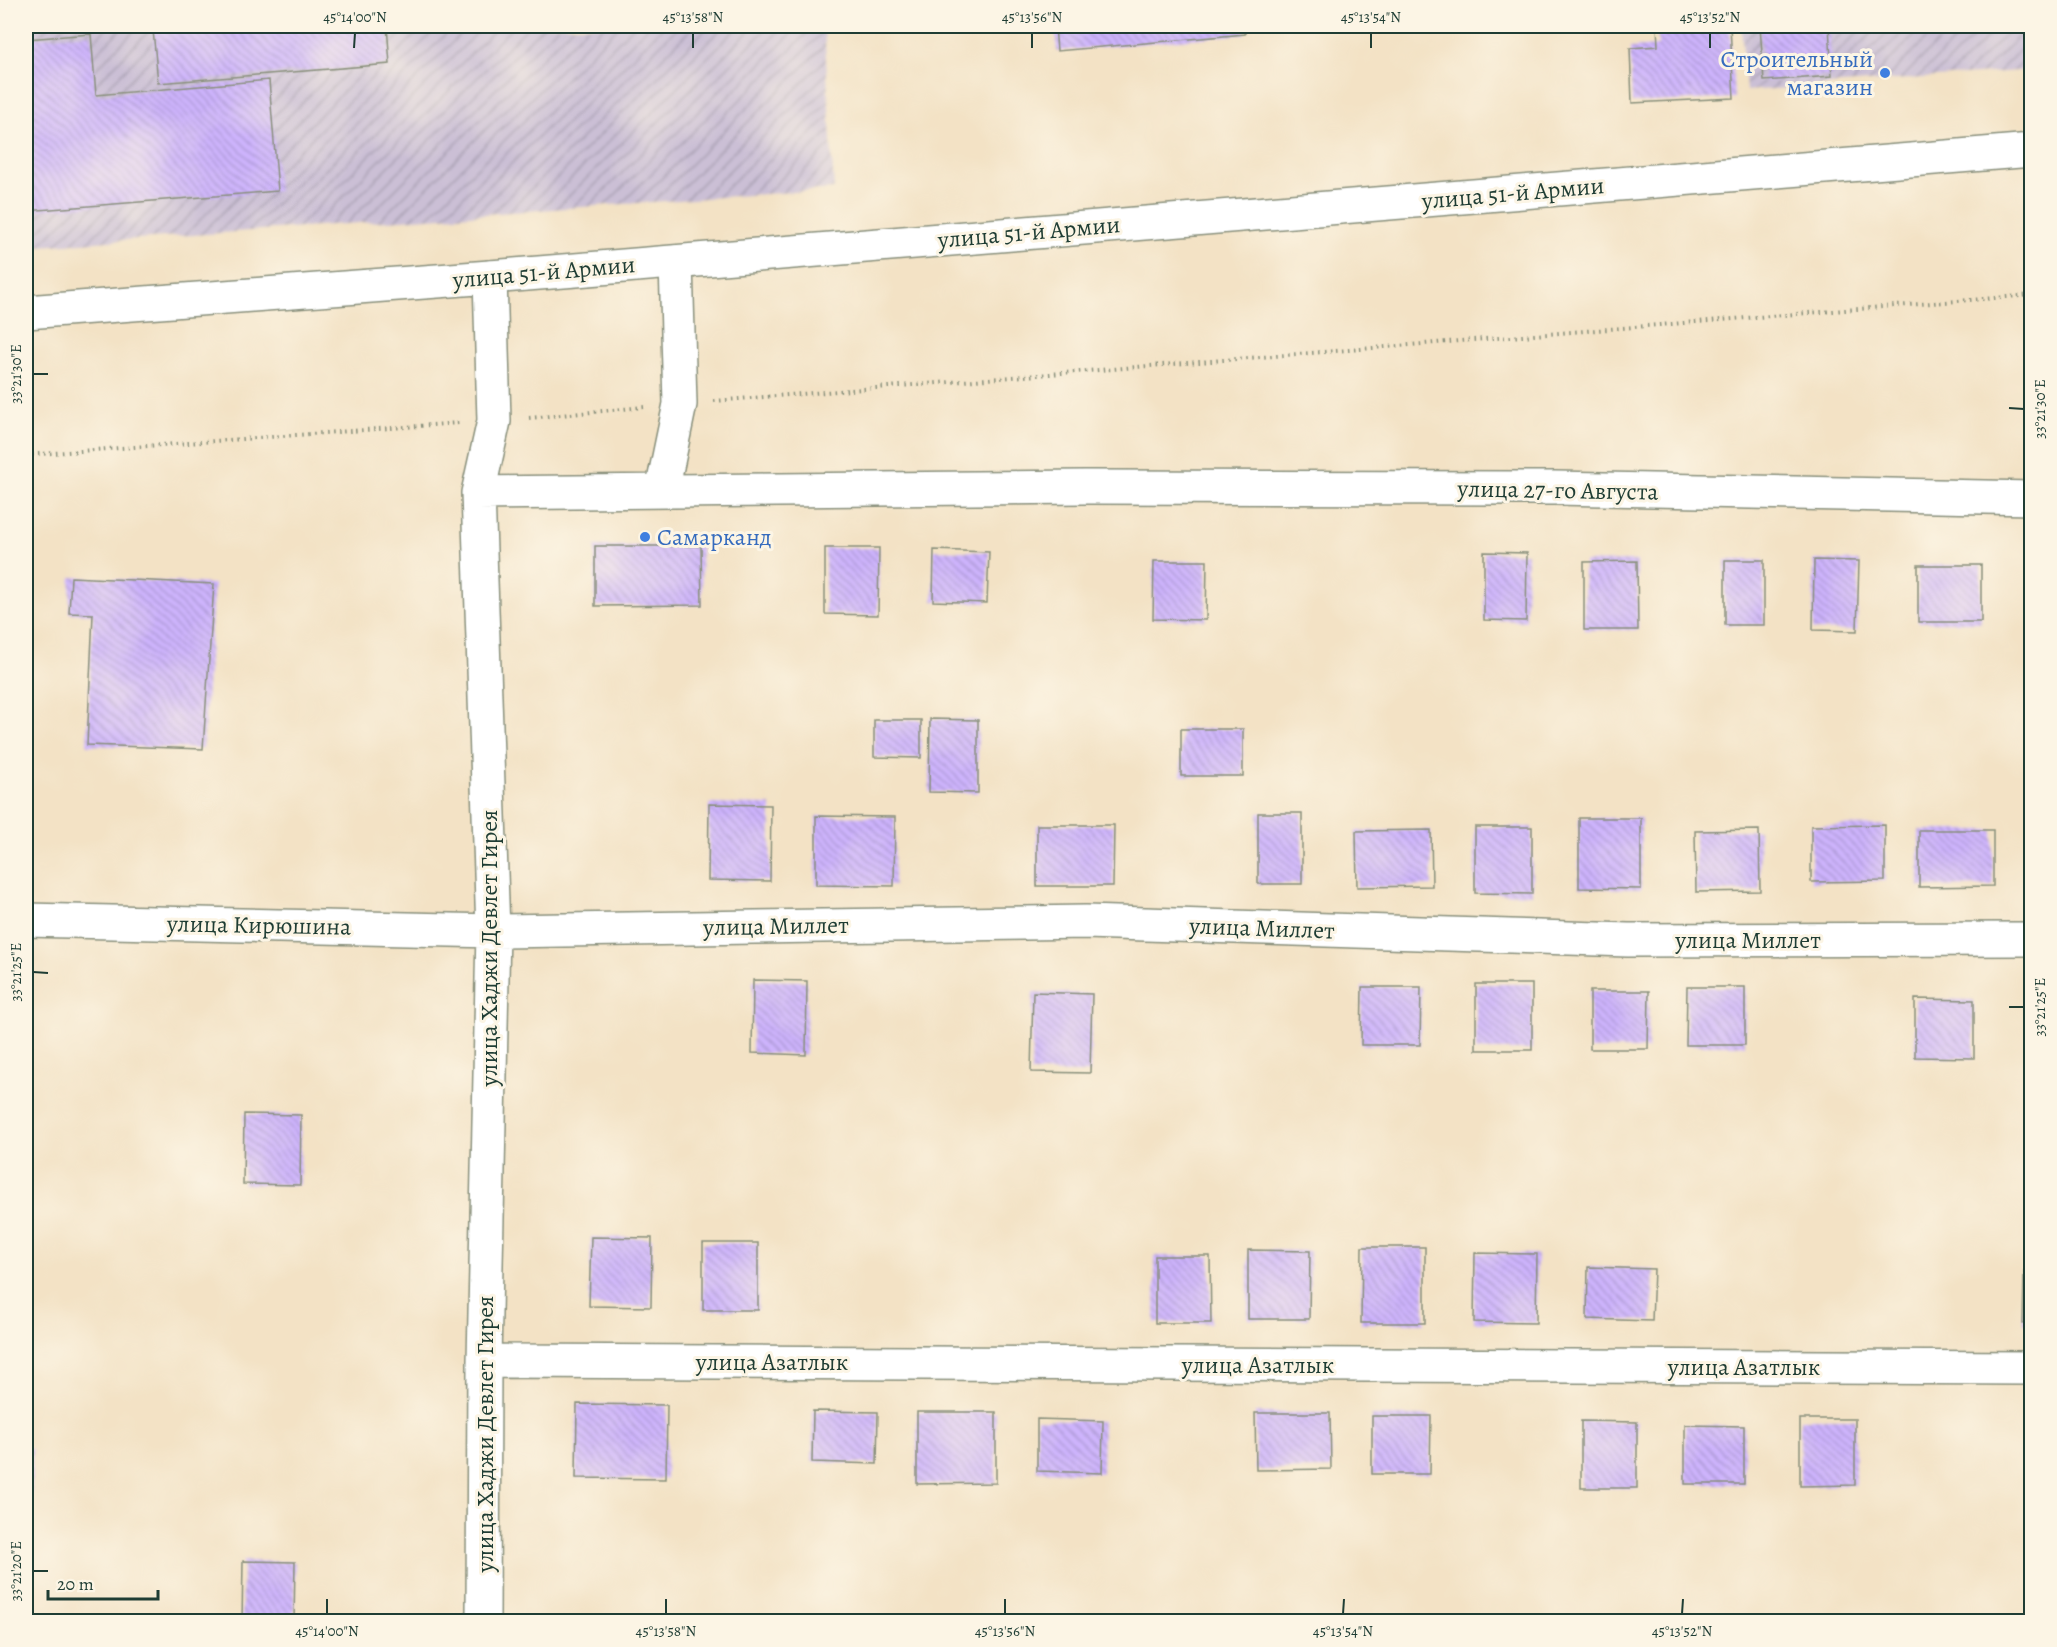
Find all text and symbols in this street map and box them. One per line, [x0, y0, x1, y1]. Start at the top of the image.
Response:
text: 45°14'00"N [323, 7, 387, 27]
text: 45°13'58"N [663, 7, 724, 27]
text: 45°13'56"N [1002, 7, 1062, 27]
text: 45°13'54"N [1341, 7, 1401, 27]
text: 45°13'52"N [1680, 7, 1741, 27]
place label: Строительный магазин [1720, 43, 1873, 103]
marker: Строительный магазин [1878, 66, 1892, 80]
street label: улица 51-й Армии [1420, 169, 1605, 217]
street label: улица 51-й Армии [936, 208, 1121, 256]
street label: улица 51-й Армии [451, 248, 636, 296]
text: 33°21'30"E [6, 344, 26, 404]
text: 33°21'30"E [2030, 379, 2050, 439]
street label: улица 27-го Августа [1456, 472, 1659, 508]
place label: Самарканд [657, 521, 772, 553]
marker: Самарканд [638, 530, 652, 544]
street label: улица Хаджи Девлет Гирея [473, 810, 505, 1087]
street label: улица Кирюшина [166, 907, 351, 943]
street label: улица Миллет [702, 909, 849, 943]
street label: улица Миллет [1188, 909, 1336, 947]
street label: улица Миллет [1674, 924, 1821, 956]
text: 33°21'25"E [6, 943, 26, 1001]
text: 33°21'25"E [2030, 978, 2050, 1036]
street label: улица Хаджи Девлет Гирея [469, 1296, 501, 1573]
street label: улица Азатлык [695, 1346, 848, 1378]
street label: улица Азатлык [1181, 1349, 1334, 1381]
street label: улица Азатлык [1667, 1351, 1820, 1383]
text: 33°21'20"E [6, 1541, 26, 1601]
scale bar [48, 1563, 158, 1601]
text: 20 m [57, 1572, 94, 1596]
text: 45°14'00"N [295, 1621, 359, 1641]
text: 45°13'58"N [636, 1621, 697, 1641]
text: 45°13'56"N [975, 1621, 1035, 1641]
text: 45°13'54"N [1313, 1621, 1373, 1641]
text: 45°13'52"N [1652, 1621, 1713, 1641]

